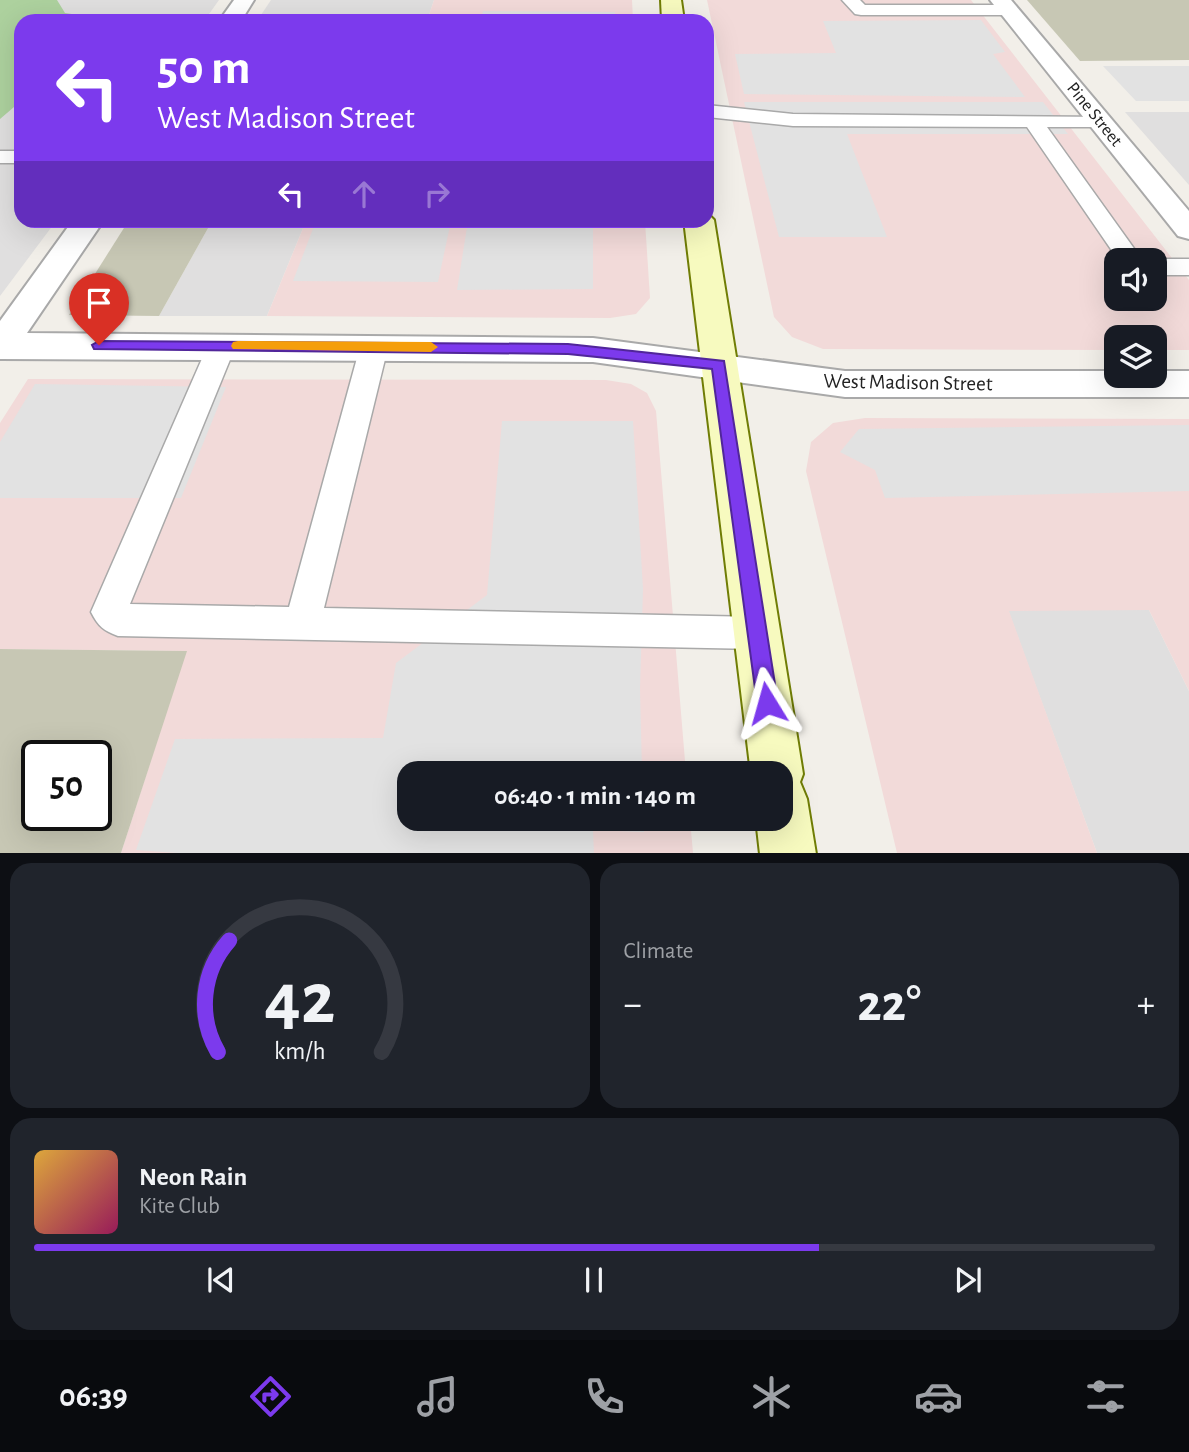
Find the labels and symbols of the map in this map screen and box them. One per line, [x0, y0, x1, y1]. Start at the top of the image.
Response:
street label: Pine Street [1063, 79, 1125, 150]
pin [69, 273, 129, 345]
street label: West Madison Street [823, 371, 993, 394]
position arrow [730, 666, 804, 740]
speed limit sign: 50 [21, 740, 112, 831]

